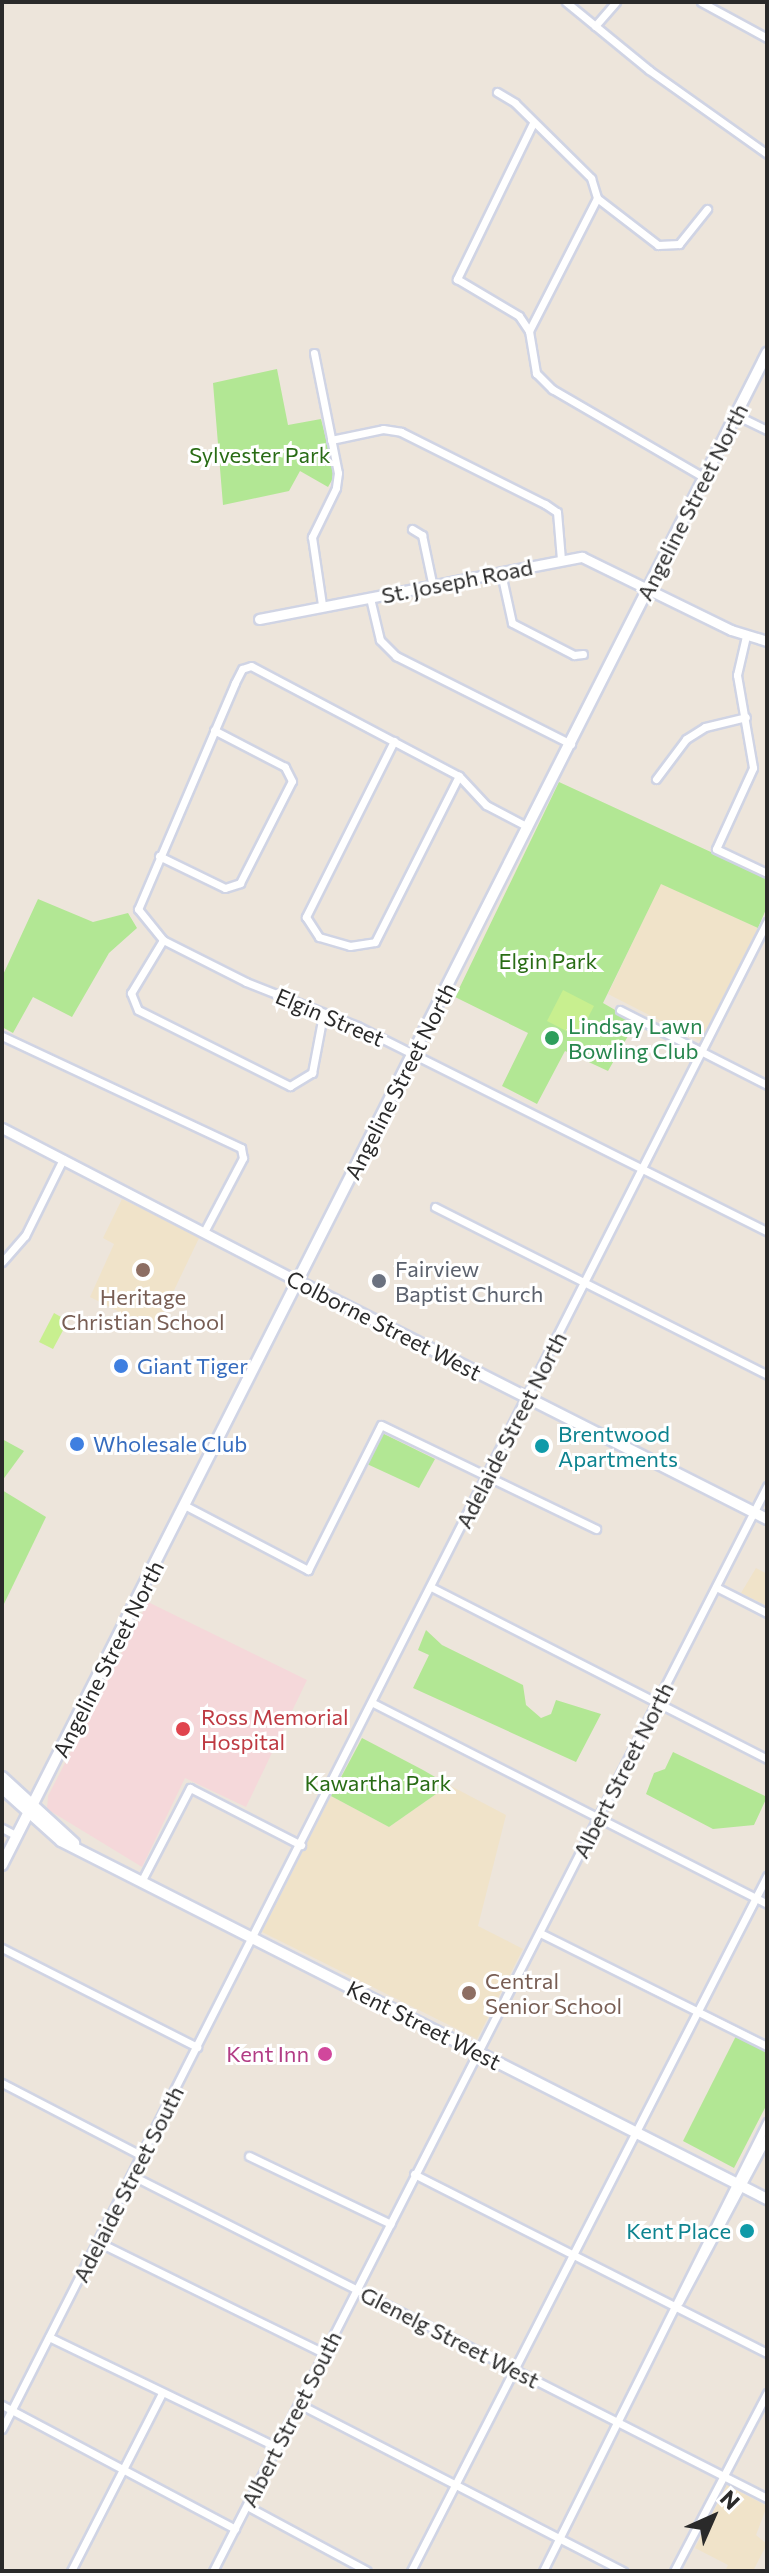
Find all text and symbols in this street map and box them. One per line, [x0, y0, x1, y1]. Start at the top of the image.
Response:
street label: Angeline Street North [631, 399, 753, 605]
park label: Sylvester Park [189, 442, 331, 468]
street label: St. Joseph Road [379, 553, 535, 609]
park label: Elgin Park [498, 948, 598, 974]
street label: Angeline Street North [339, 978, 461, 1184]
street label: Elgin Street [272, 982, 388, 1052]
place label: Lindsay Lawn Bowling Club [568, 1012, 702, 1064]
marker: Lindsay Lawn Bowling Club [543, 1029, 561, 1047]
place label: Fairview Baptist Church [395, 1255, 543, 1306]
marker: Heritage Christian School [134, 1261, 152, 1279]
street label: Colborne Street West [282, 1264, 486, 1386]
marker: Fairview Baptist Church [370, 1272, 388, 1290]
place label: Heritage Christian School [61, 1283, 225, 1334]
street label: Adelaide Street North [450, 1327, 572, 1533]
place label: Giant Tiger [137, 1353, 248, 1379]
marker: Giant Tiger [112, 1357, 130, 1375]
place label: Brentwood Apartments [558, 1420, 678, 1472]
place label: Wholesale Club [93, 1431, 247, 1457]
marker: Wholesale Club [68, 1435, 86, 1453]
marker: Brentwood Apartments [533, 1437, 551, 1455]
street label: Angeline Street North [47, 1556, 169, 1762]
street label: Albert Street North [567, 1678, 679, 1862]
place label: Ross Memorial Hospital [201, 1703, 349, 1754]
marker: Ross Memorial Hospital [172, 1718, 194, 1740]
park label: Kawartha Park [304, 1770, 452, 1796]
place label: Central Senior School [485, 1967, 622, 2018]
street label: Kent Street West [343, 1975, 505, 2075]
marker: Central Senior School [460, 1984, 478, 2002]
place label: Kent Inn [226, 2041, 309, 2067]
marker: Kent Inn [316, 2045, 334, 2063]
street label: Adelaide Street South [67, 2082, 189, 2286]
place label: Kent Place [626, 2218, 731, 2244]
marker: Kent Place [738, 2222, 756, 2240]
street label: Glenelg Street West [356, 2280, 544, 2394]
street label: Albert Street South [235, 2327, 347, 2511]
north arrow [673, 2477, 753, 2557]
text: N [715, 2484, 746, 2515]

